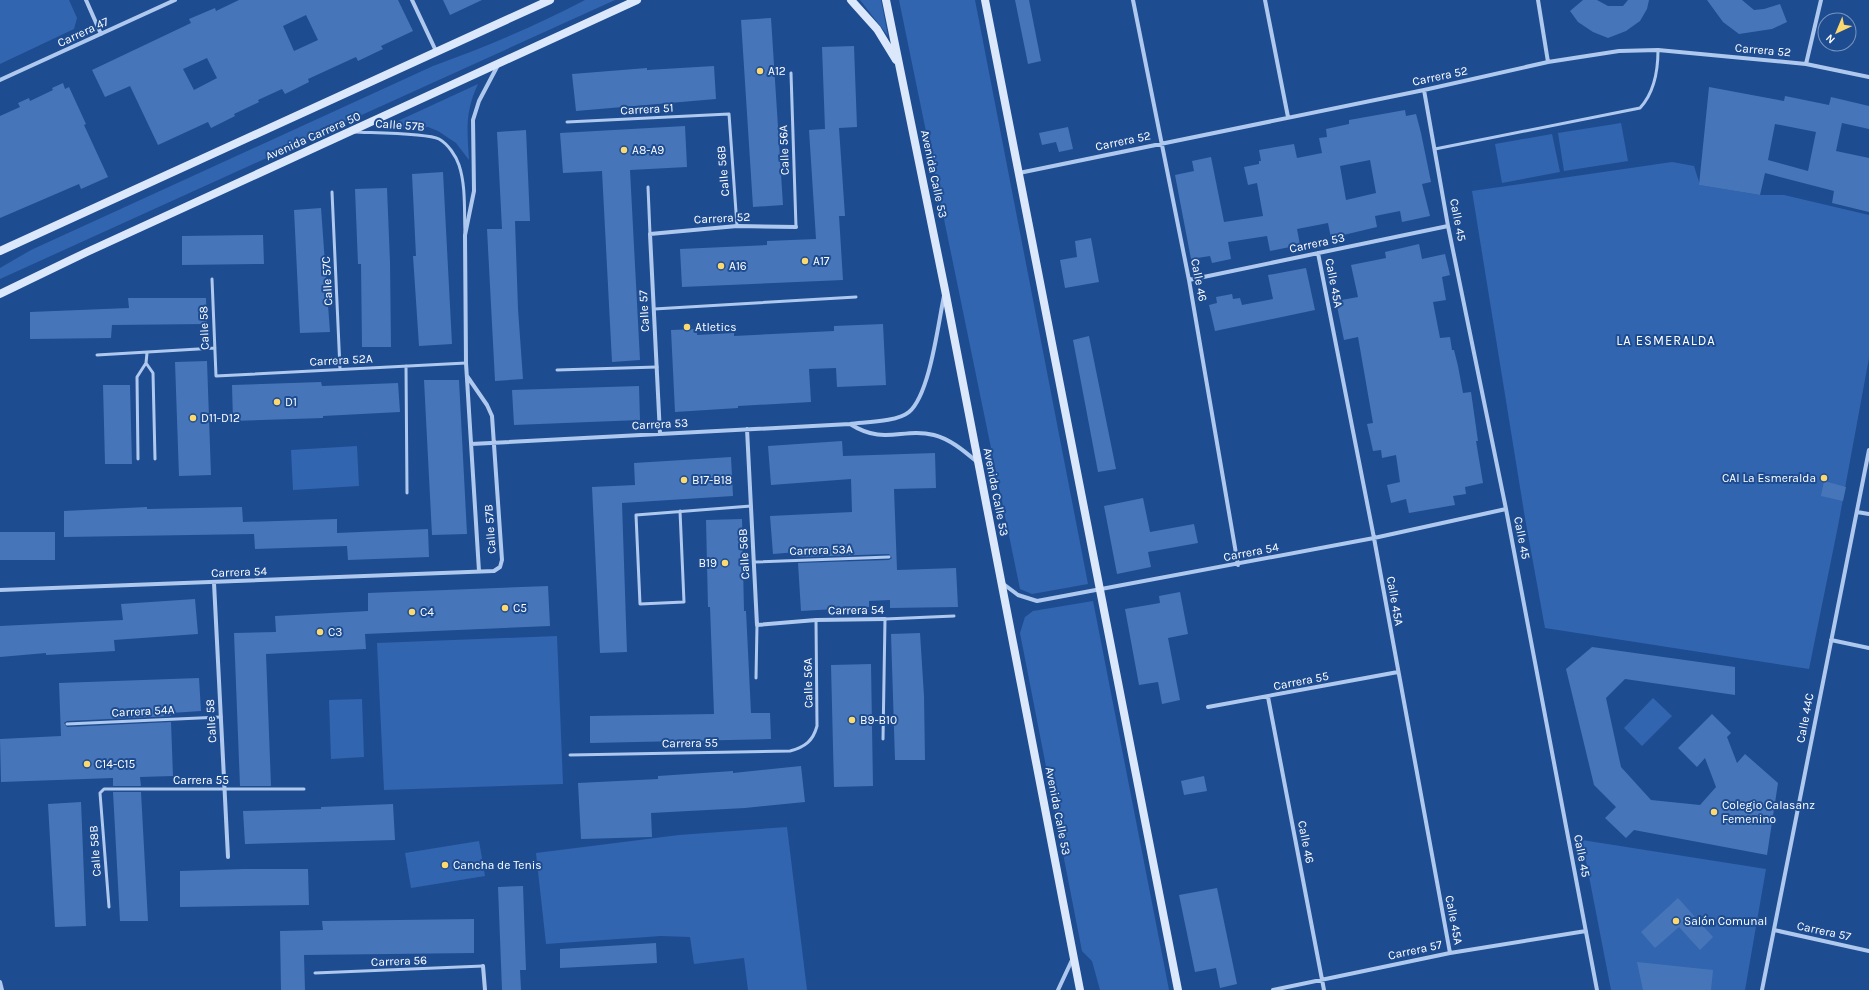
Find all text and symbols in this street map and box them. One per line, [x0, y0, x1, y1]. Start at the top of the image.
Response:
north arrow [1817, 12, 1857, 52]
street label: Carrera 47 [55, 14, 111, 50]
text: N [1823, 31, 1838, 46]
street label: Carrera 52 [1734, 41, 1792, 59]
street label: Carrera 52 [1411, 63, 1469, 89]
place label: A12 [768, 64, 786, 78]
marker: A12 [755, 66, 765, 76]
street label: Carrera 51 [620, 101, 674, 117]
street label: Avenida Carrera 50 [263, 109, 363, 163]
street label: Calle 57B [375, 116, 425, 134]
street label: Calle 56A [776, 125, 792, 175]
street label: Carrera 52 [1094, 128, 1152, 154]
street label: Avenida Calle 53 [918, 129, 950, 219]
place label: A8-A9 [632, 143, 664, 157]
marker: A8-A9 [619, 145, 629, 155]
street label: Calle 56B [714, 145, 732, 197]
street label: Calle 45 [1447, 197, 1469, 243]
street label: Carrera 52 [694, 210, 751, 226]
street label: Carrera 53 [1288, 230, 1346, 256]
place label: A17 [813, 254, 830, 268]
street label: Calle 57C [319, 256, 335, 306]
marker: A17 [800, 256, 810, 266]
street label: Calle 46 [1188, 257, 1210, 303]
street label: Calle 45A [1322, 257, 1346, 309]
place label: A16 [729, 259, 747, 273]
marker: A16 [716, 261, 726, 271]
street label: Calle 57 [636, 289, 652, 332]
street label: Calle 58 [196, 306, 212, 350]
place label: Atletics [695, 320, 737, 334]
marker: Atletics [682, 322, 692, 332]
district label: LA ESMERALDA [1616, 333, 1716, 348]
street label: Carrera 52A [309, 351, 373, 369]
place label: D1 [285, 395, 297, 409]
marker: D1 [272, 397, 282, 407]
place label: D11-D12 [201, 411, 240, 425]
marker: D11-D12 [188, 413, 198, 423]
street label: Carrera 53 [631, 416, 689, 432]
street label: Avenida Calle 53 [981, 447, 1011, 537]
place label: CAI La Esmeralda [1722, 471, 1816, 485]
place label: B17-B18 [692, 473, 732, 487]
marker: CAI La Esmeralda [1819, 473, 1829, 483]
marker: B17-B18 [679, 475, 689, 485]
street label: Calle 57B [481, 504, 499, 554]
street label: Calle 45 [1511, 515, 1533, 561]
street label: Calle 56B [736, 528, 752, 580]
street label: Carrera 54 [1222, 540, 1280, 564]
street label: Carrera 53A [789, 542, 853, 558]
place label: B19 [699, 556, 717, 570]
marker: B19 [720, 558, 730, 568]
street label: Carrera 54 [211, 564, 268, 580]
street label: Calle 45A [1384, 575, 1406, 627]
place label: C5 [513, 601, 527, 615]
marker: C5 [500, 603, 510, 613]
street label: Carrera 54 [828, 603, 884, 617]
place label: C4 [420, 605, 434, 619]
marker: C4 [407, 607, 417, 617]
place label: C3 [328, 625, 342, 639]
marker: C3 [315, 627, 325, 637]
street label: Calle 56A [801, 658, 815, 708]
street label: Carrera 55 [1272, 669, 1330, 693]
street label: Calle 44C [1793, 692, 1817, 744]
street label: Calle 58 [203, 699, 219, 743]
street label: Carrera 54A [111, 702, 175, 720]
place label: B9-B10 [860, 713, 897, 727]
marker: B9-B10 [847, 715, 857, 725]
street label: Carrera 55 [662, 736, 718, 750]
place label: C14-C15 [95, 757, 136, 771]
marker: C14-C15 [82, 759, 92, 769]
street label: Avenida Calle 53 [1043, 766, 1073, 856]
street label: Carrera 55 [173, 773, 229, 787]
place label: Colegio Calasanz Femenino [1722, 798, 1815, 826]
marker: Colegio Calasanz Femenino [1709, 807, 1719, 817]
street label: Calle 46 [1295, 819, 1317, 865]
street label: Calle 58B [86, 825, 104, 877]
street label: Calle 45 [1571, 833, 1593, 879]
place label: Cancha de Tenis [453, 858, 542, 872]
marker: Cancha de Tenis [440, 860, 450, 870]
street label: Calle 45A [1442, 894, 1466, 946]
place label: Salón Comunal [1684, 914, 1768, 928]
marker: Salón Comunal [1671, 916, 1681, 926]
street label: Carrera 57 [1796, 918, 1853, 944]
street label: Carrera 57 [1387, 937, 1444, 963]
street label: Carrera 56 [371, 953, 427, 969]

